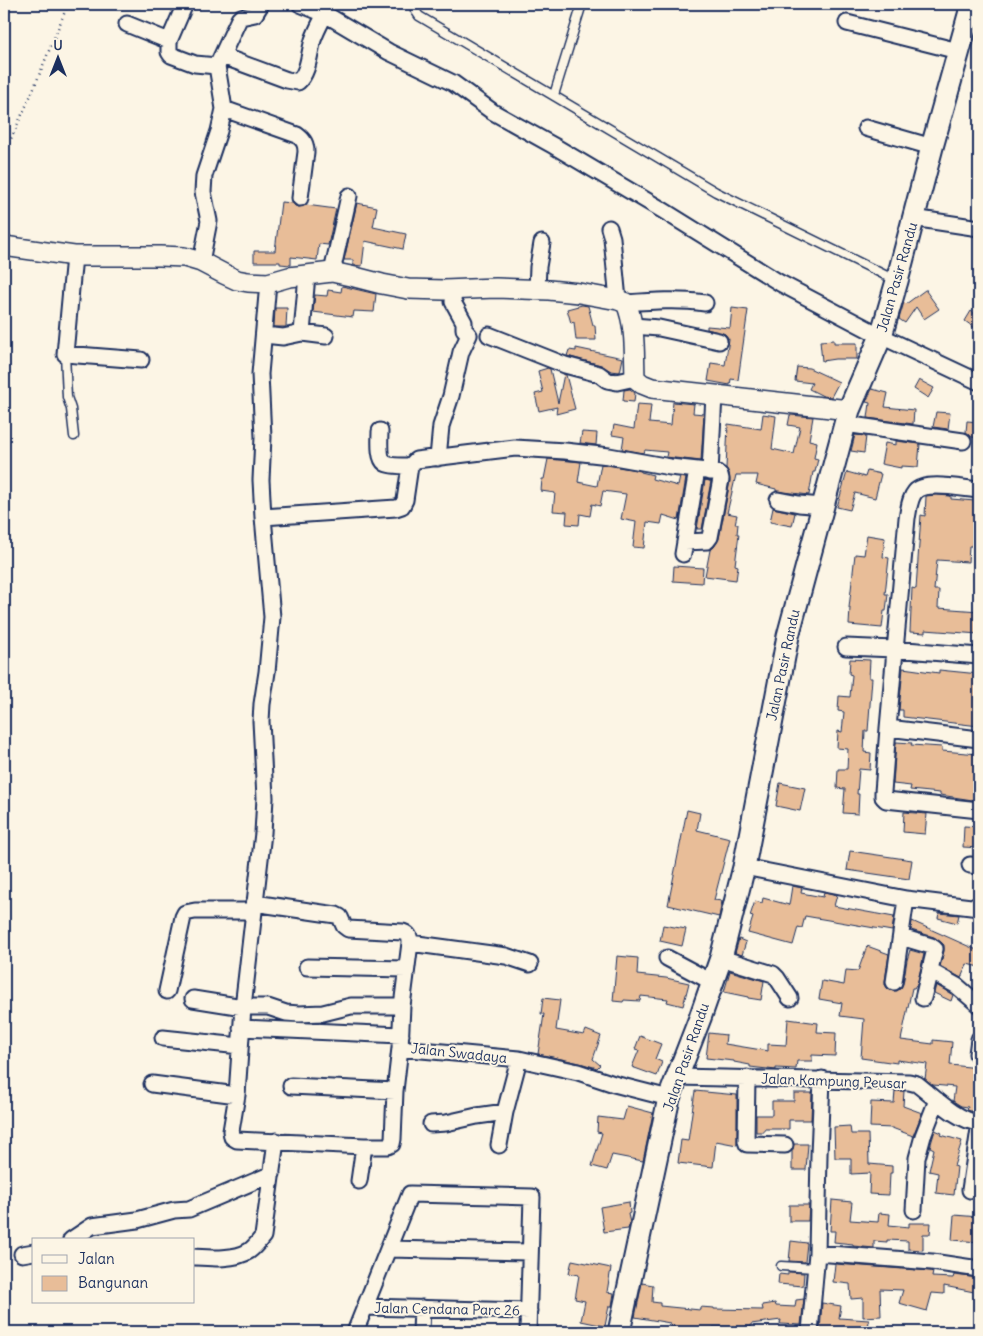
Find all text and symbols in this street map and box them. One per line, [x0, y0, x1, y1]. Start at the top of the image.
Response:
north arrow [32, 32, 82, 82]
text: U [53, 36, 63, 54]
street label: Jalan Pasir Randu [873, 220, 921, 334]
street label: Jalan Pasir Randu [762, 608, 804, 722]
street label: Jalan Pasir Randu [659, 1000, 713, 1114]
street label: Jalan Swadaya [410, 1039, 508, 1067]
street label: Jalan Kampung Peusar [761, 1069, 907, 1093]
legend [32, 1238, 195, 1304]
text: Jalan [78, 1249, 115, 1268]
text: Bangunan [78, 1273, 148, 1292]
street label: Jalan Cendana Parc 26 [374, 1299, 520, 1319]

